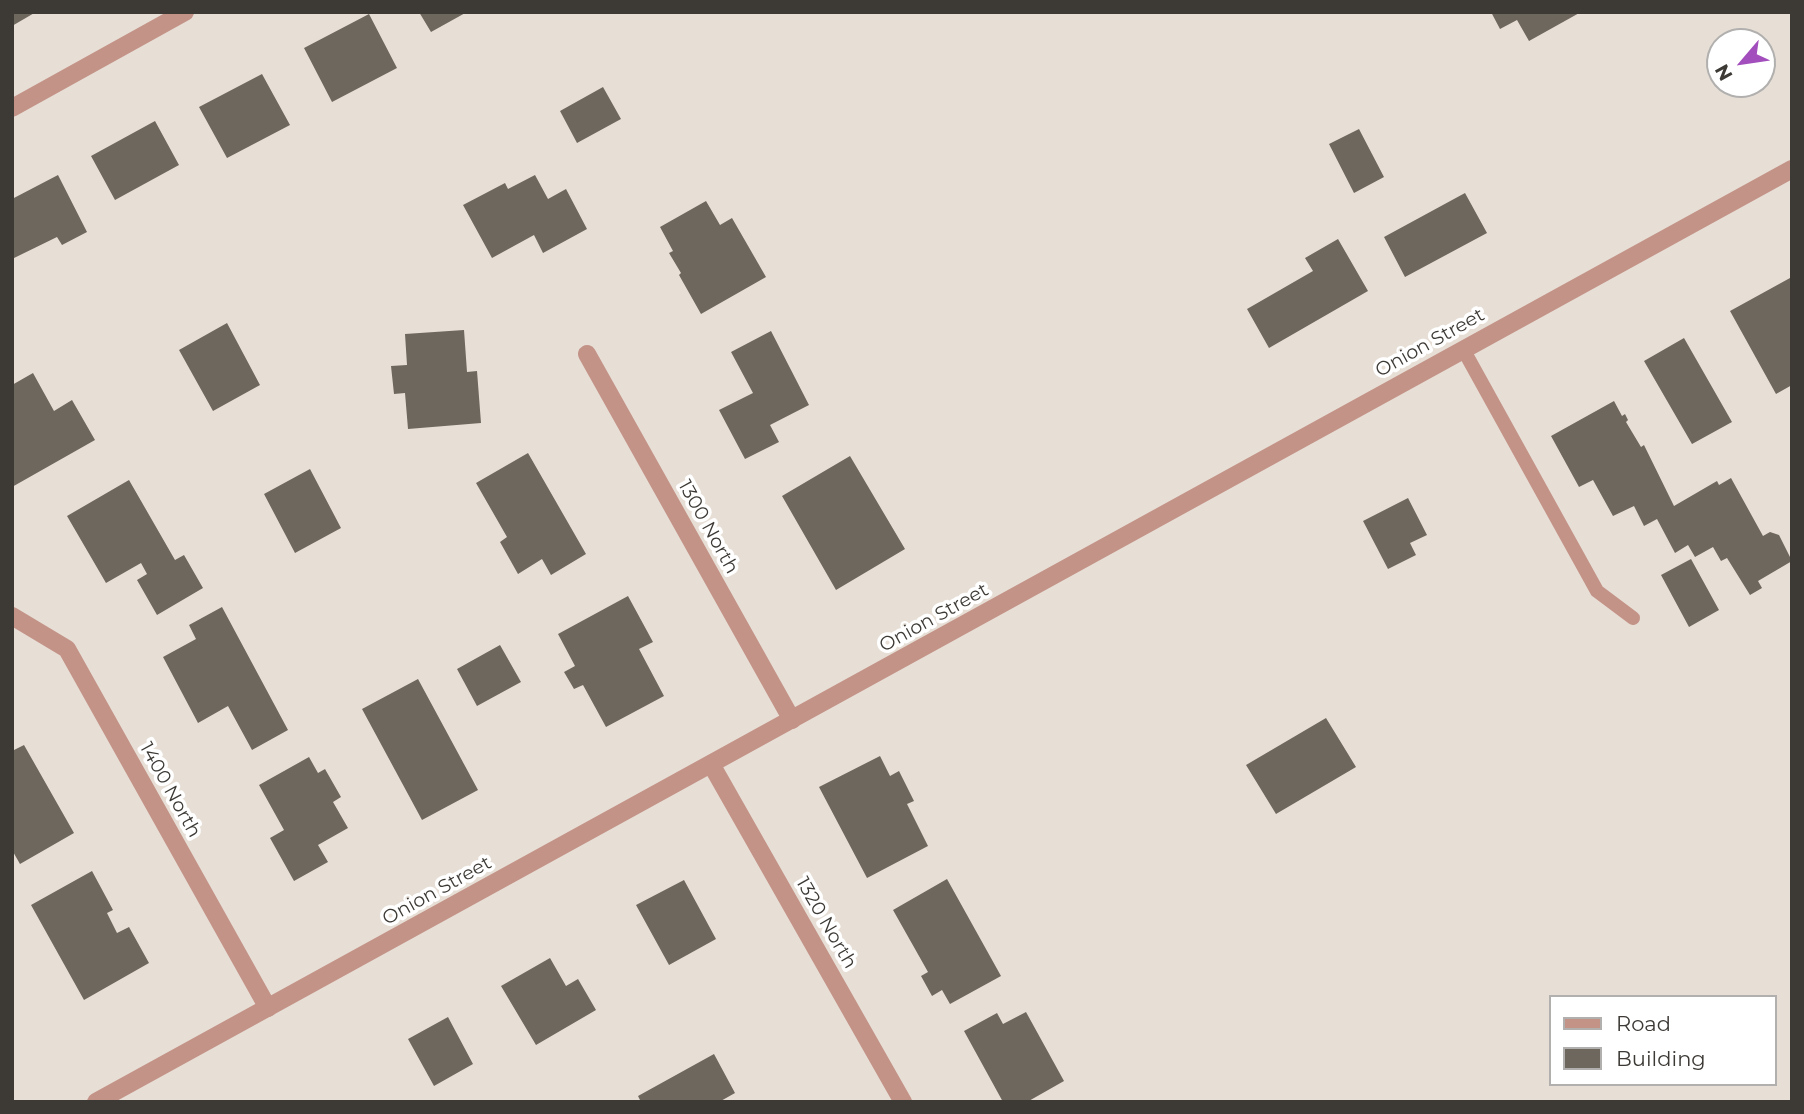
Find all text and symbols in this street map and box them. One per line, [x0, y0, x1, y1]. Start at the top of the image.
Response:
north arrow [1706, 28, 1776, 98]
text: N [1710, 60, 1738, 85]
street label: Onion Street [1372, 304, 1488, 382]
street label: 1300 North [673, 476, 743, 578]
street label: Onion Street [876, 579, 992, 657]
street label: 1400 North [134, 738, 206, 842]
street label: Onion Street [379, 852, 495, 930]
street label: 1320 North [791, 873, 861, 973]
legend [1548, 995, 1776, 1086]
text: Road [1616, 1011, 1671, 1036]
text: Building [1616, 1046, 1706, 1071]

